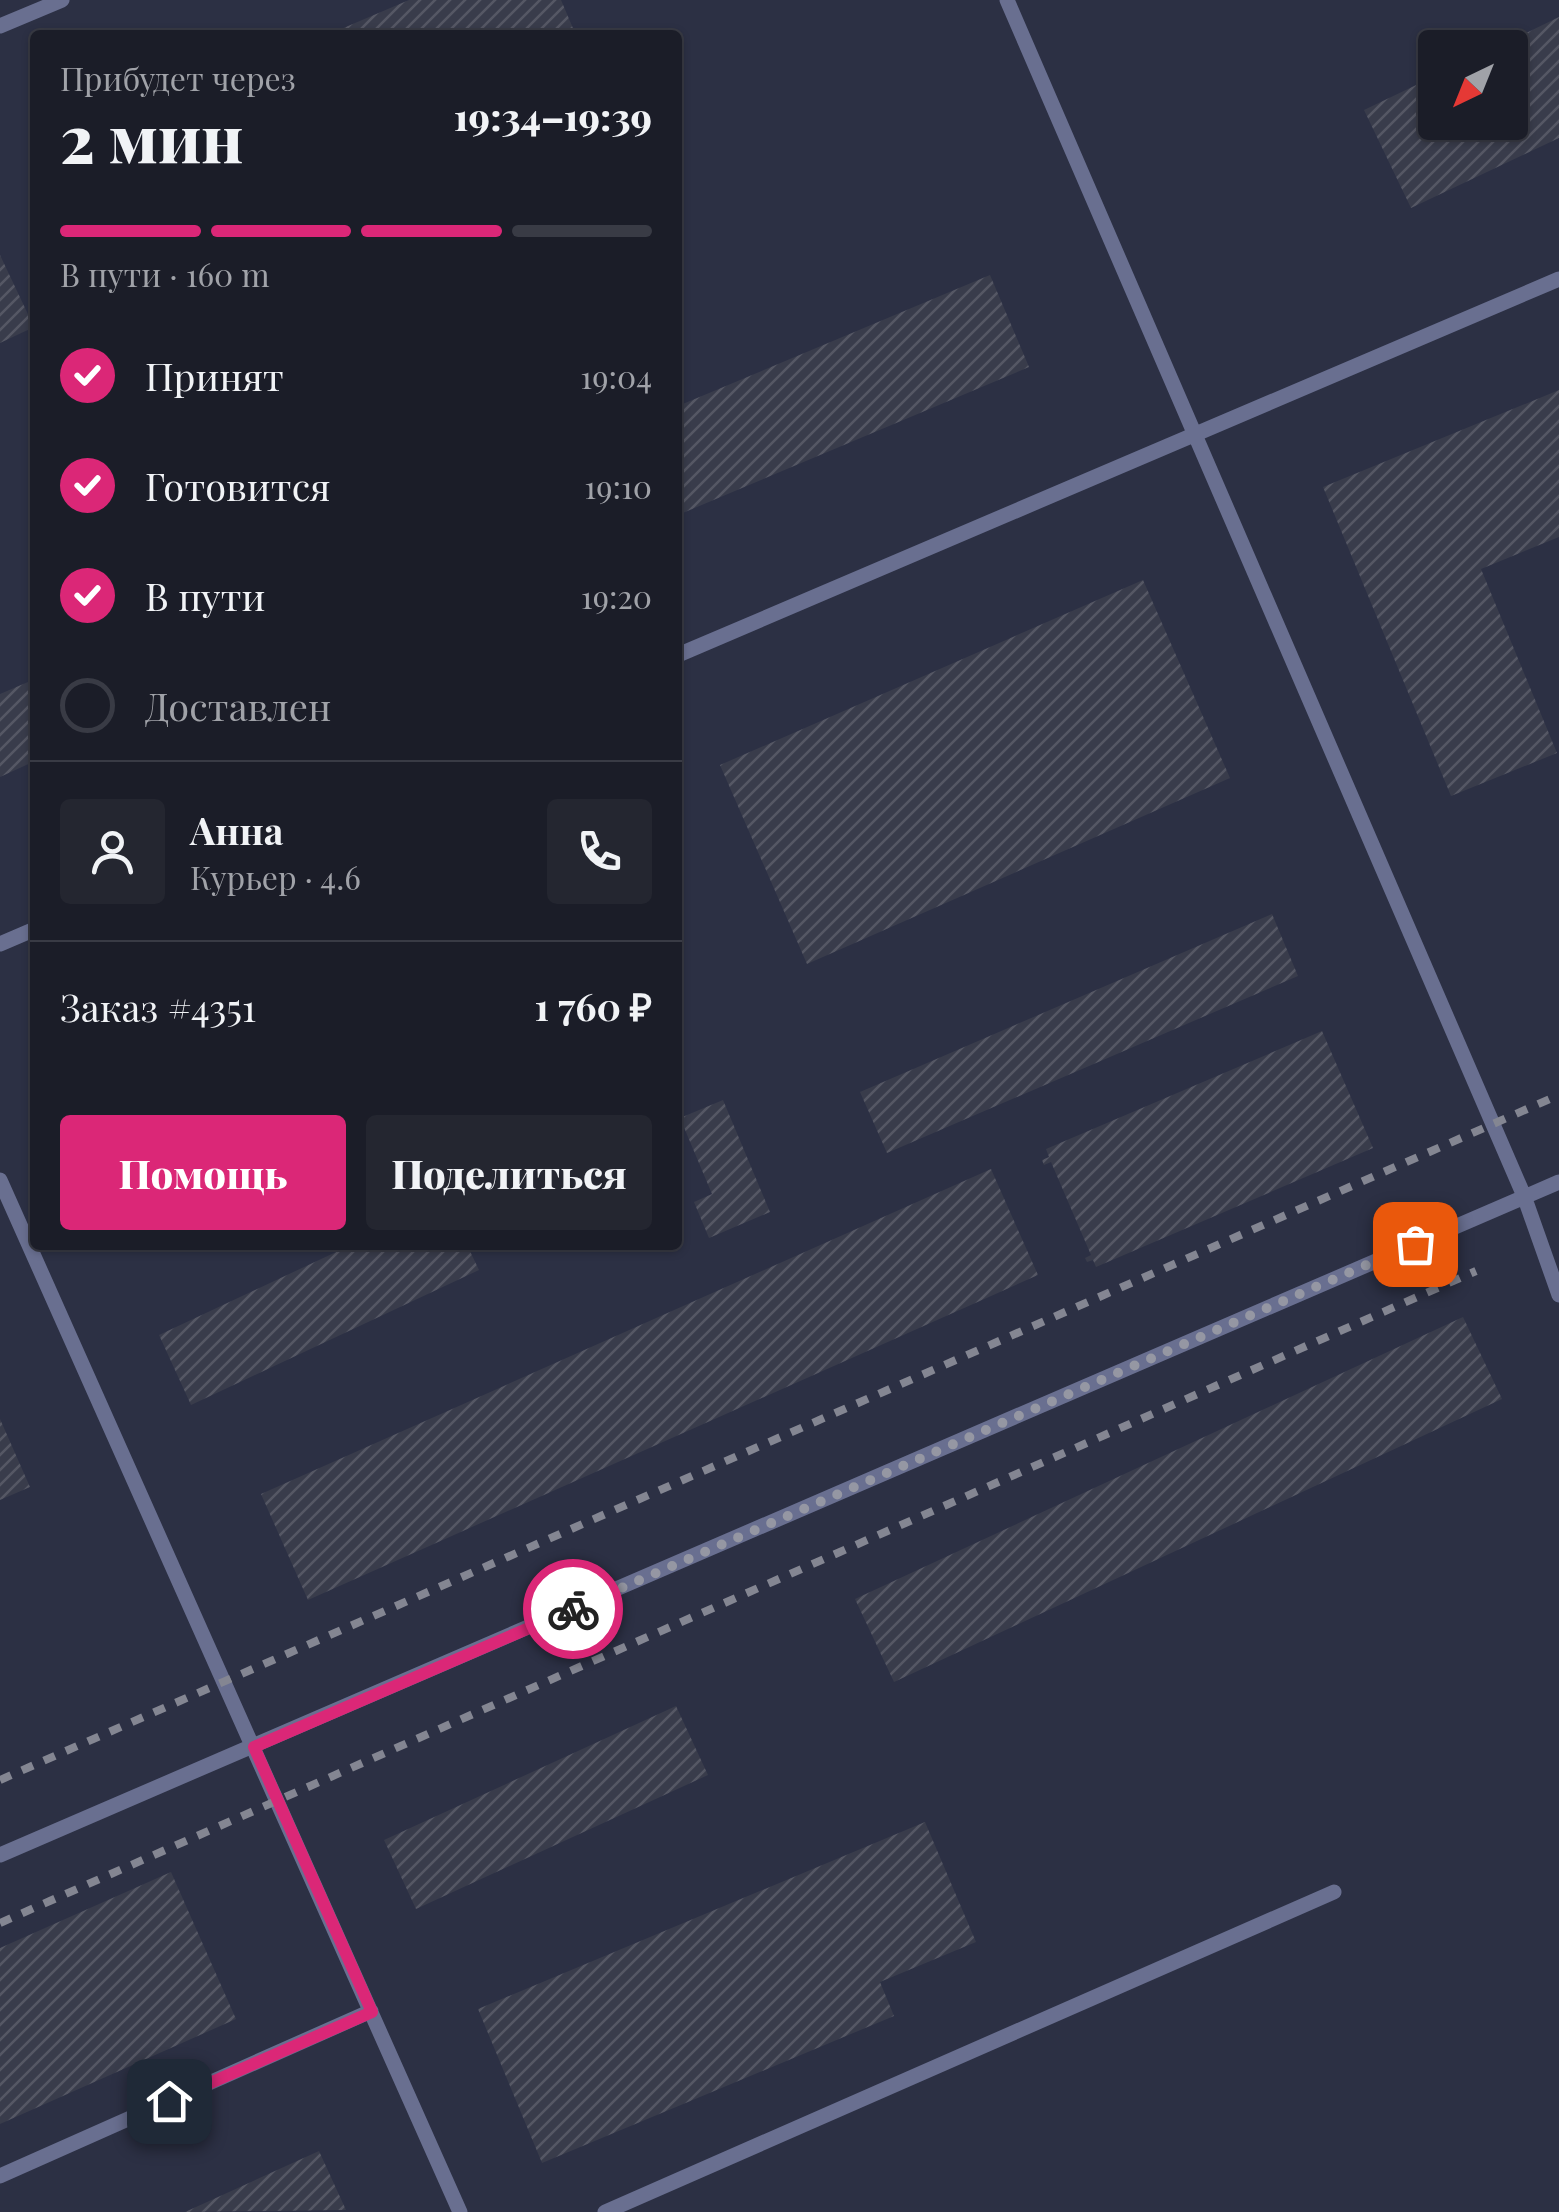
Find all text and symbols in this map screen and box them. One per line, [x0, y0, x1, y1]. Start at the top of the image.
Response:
north arrow [1418, 30, 1528, 140]
map controls [1418, 30, 1528, 140]
text: Прибудет через [60, 56, 296, 99]
text: 19:34–19:39 [454, 90, 652, 141]
text: 2 мин [60, 93, 243, 179]
text: В пути · 160 m [60, 252, 270, 295]
icon: check [60, 348, 115, 403]
text: Принят [145, 350, 284, 401]
text: 19:04 [580, 354, 652, 397]
icon: check [60, 458, 115, 513]
text: Готовится [145, 460, 331, 511]
text: 19:10 [584, 464, 652, 507]
icon: check [60, 568, 115, 623]
text: В пути [145, 570, 265, 621]
text: 19:20 [581, 574, 652, 617]
text: Доставлен [145, 680, 331, 731]
button: person [60, 799, 165, 904]
button: phone [547, 799, 652, 904]
text: Анна [190, 804, 283, 855]
text: Курьер · 4.6 [190, 855, 361, 898]
text: 1 760 ₽ [535, 980, 652, 1031]
text: Заказ #4351 [60, 981, 256, 1032]
button: Помощь [60, 1115, 346, 1230]
button: Поделиться [366, 1115, 652, 1230]
pin [1373, 1202, 1458, 1287]
icon: bag [1388, 1217, 1443, 1272]
courier [523, 1559, 623, 1659]
icon: bike [546, 1582, 601, 1637]
pin [127, 2059, 212, 2144]
icon: home [142, 2074, 197, 2129]

